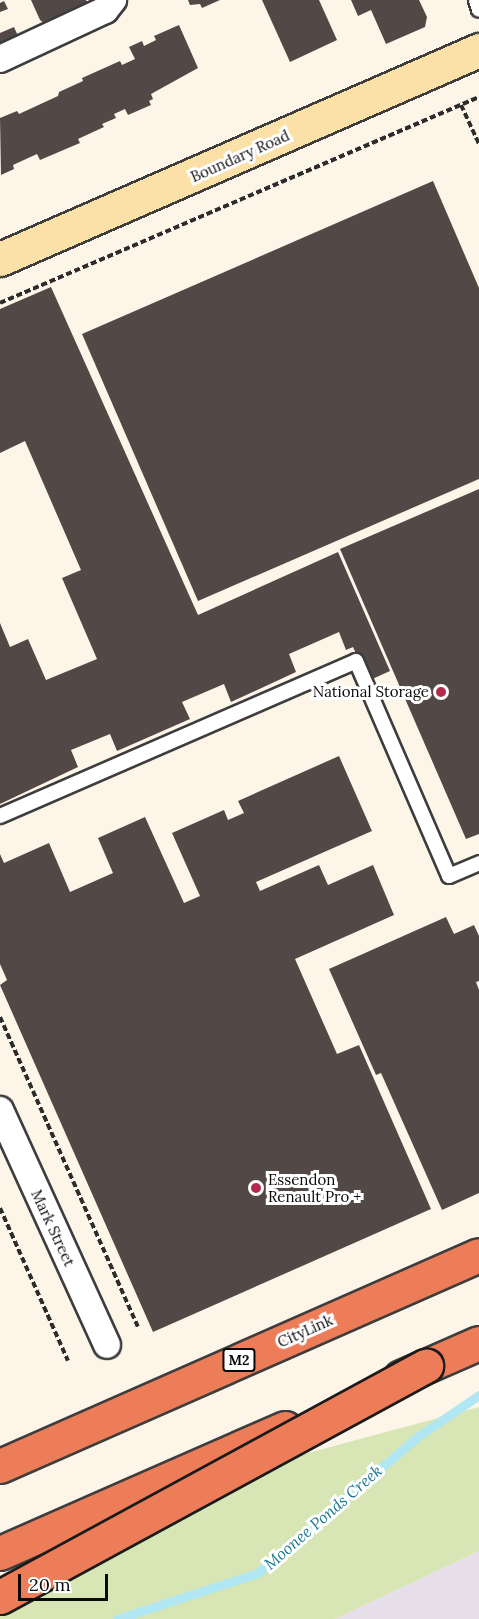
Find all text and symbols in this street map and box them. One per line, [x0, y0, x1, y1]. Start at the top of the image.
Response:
street label: Boundary Road [188, 126, 292, 186]
place label: National Storage [313, 683, 429, 701]
marker: National Storage [434, 685, 448, 699]
place label: Essendon Renault Pro + [268, 1170, 361, 1205]
marker: Essendon Renault Pro + [249, 1181, 263, 1195]
street label: Mark Street [27, 1187, 79, 1269]
street label: CityLink [275, 1311, 335, 1351]
road number: M2 [221, 1349, 257, 1371]
water label: Moonee Ponds Creek [260, 1461, 386, 1573]
scale bar [21, 1562, 111, 1600]
text: 20 m [29, 1573, 71, 1596]

